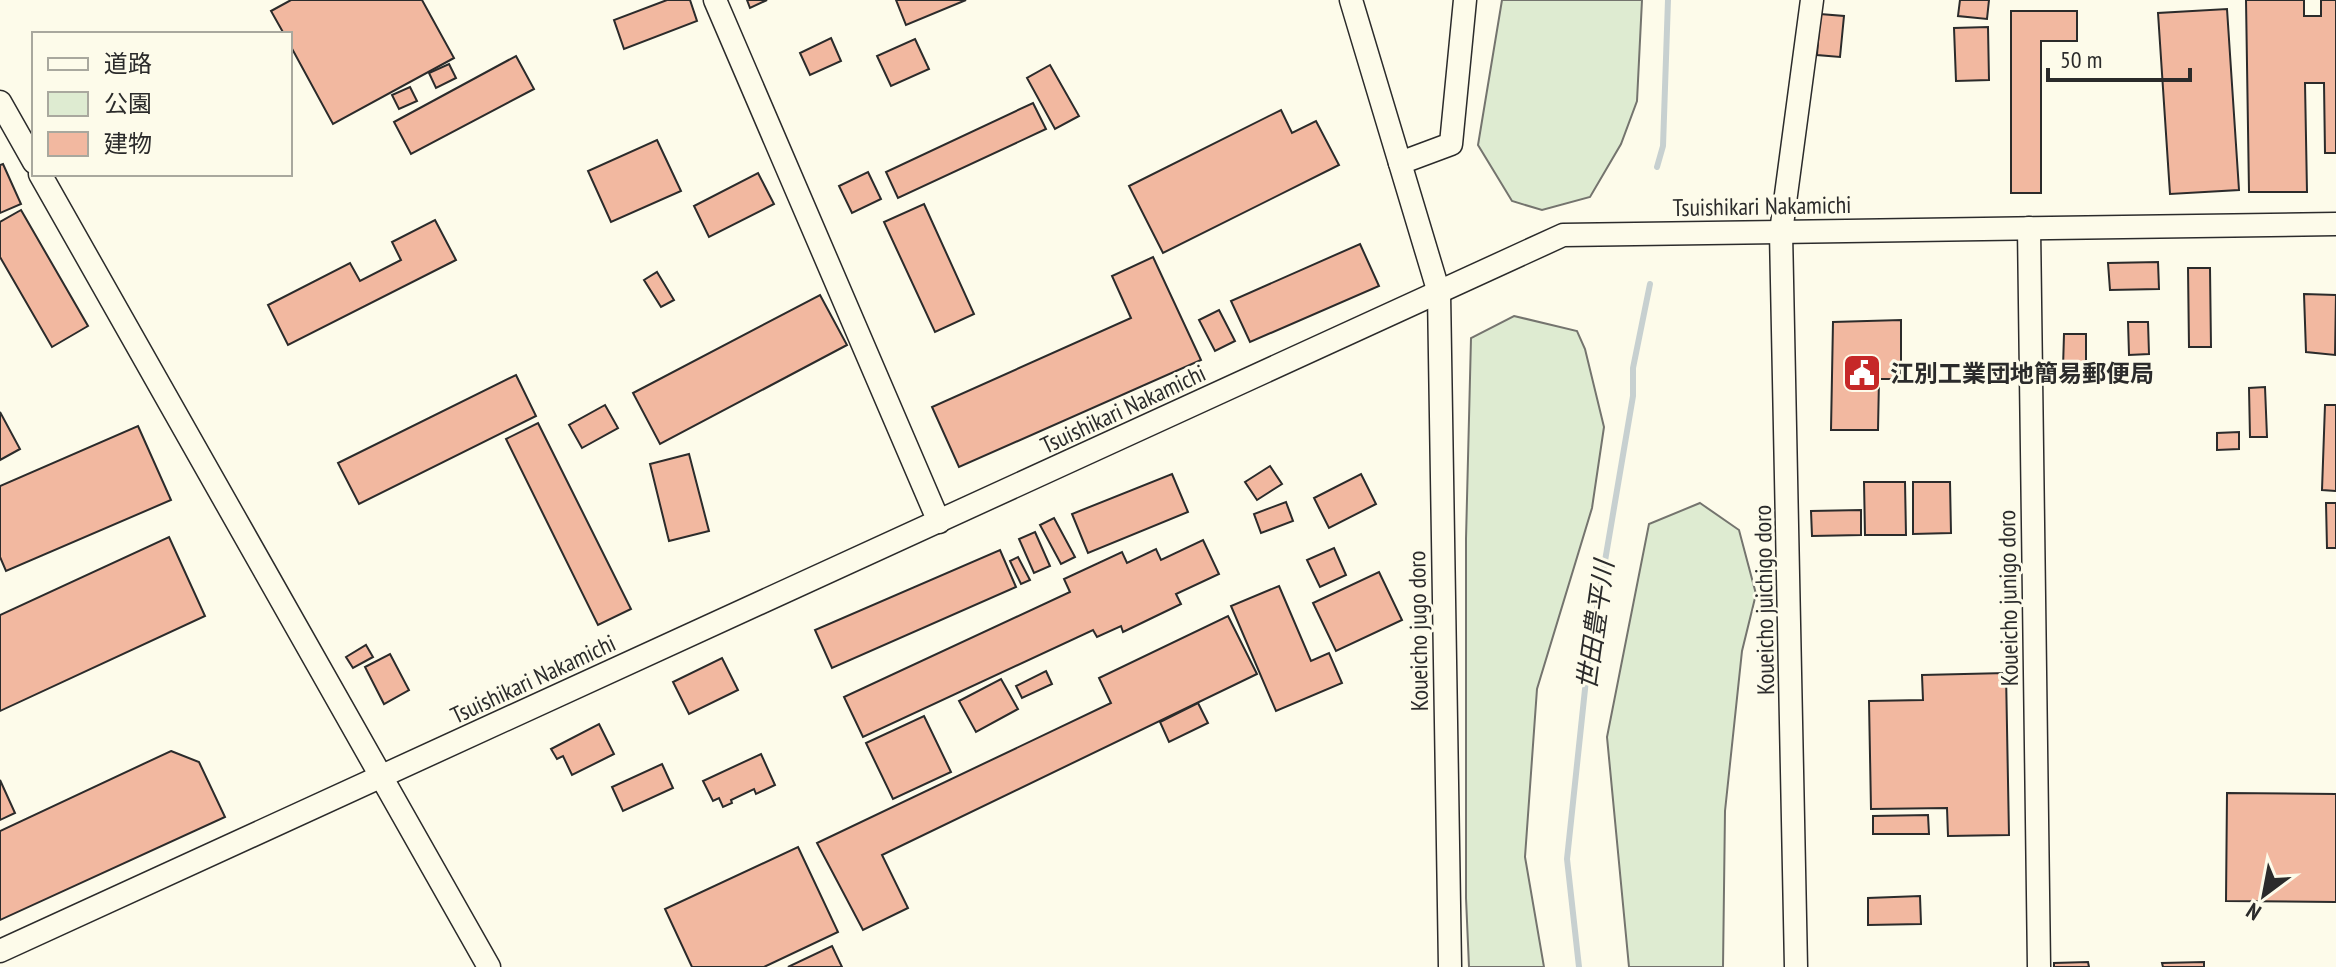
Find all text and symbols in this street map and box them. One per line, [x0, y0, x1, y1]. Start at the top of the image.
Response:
legend [32, 32, 292, 176]
scale bar [2048, 32, 2190, 82]
text: 50 m [2060, 44, 2102, 75]
text: 道路 [104, 48, 152, 79]
text: 公園 [104, 88, 152, 119]
text: 建物 [104, 128, 152, 159]
street label: Tsuishikari Nakamichi [1672, 189, 1852, 223]
public building icon: 江別工業団地簡易郵便局 [1841, 352, 1883, 394]
street label: Tsuishikari Nakamichi [1035, 357, 1211, 461]
place label: 江別工業団地簡易郵便局 [1890, 358, 2154, 389]
street label: Koueicho juichigo doro [1747, 505, 1781, 695]
street label: Koueicho junigo doro [1991, 510, 2025, 686]
street label: Koueicho jugo doro [1401, 551, 1435, 711]
water label: 世田豊平川 [1570, 555, 1621, 692]
street label: Tsuishikari Nakamichi [445, 627, 621, 731]
north arrow [2224, 855, 2304, 935]
text: N [2241, 897, 2266, 927]

